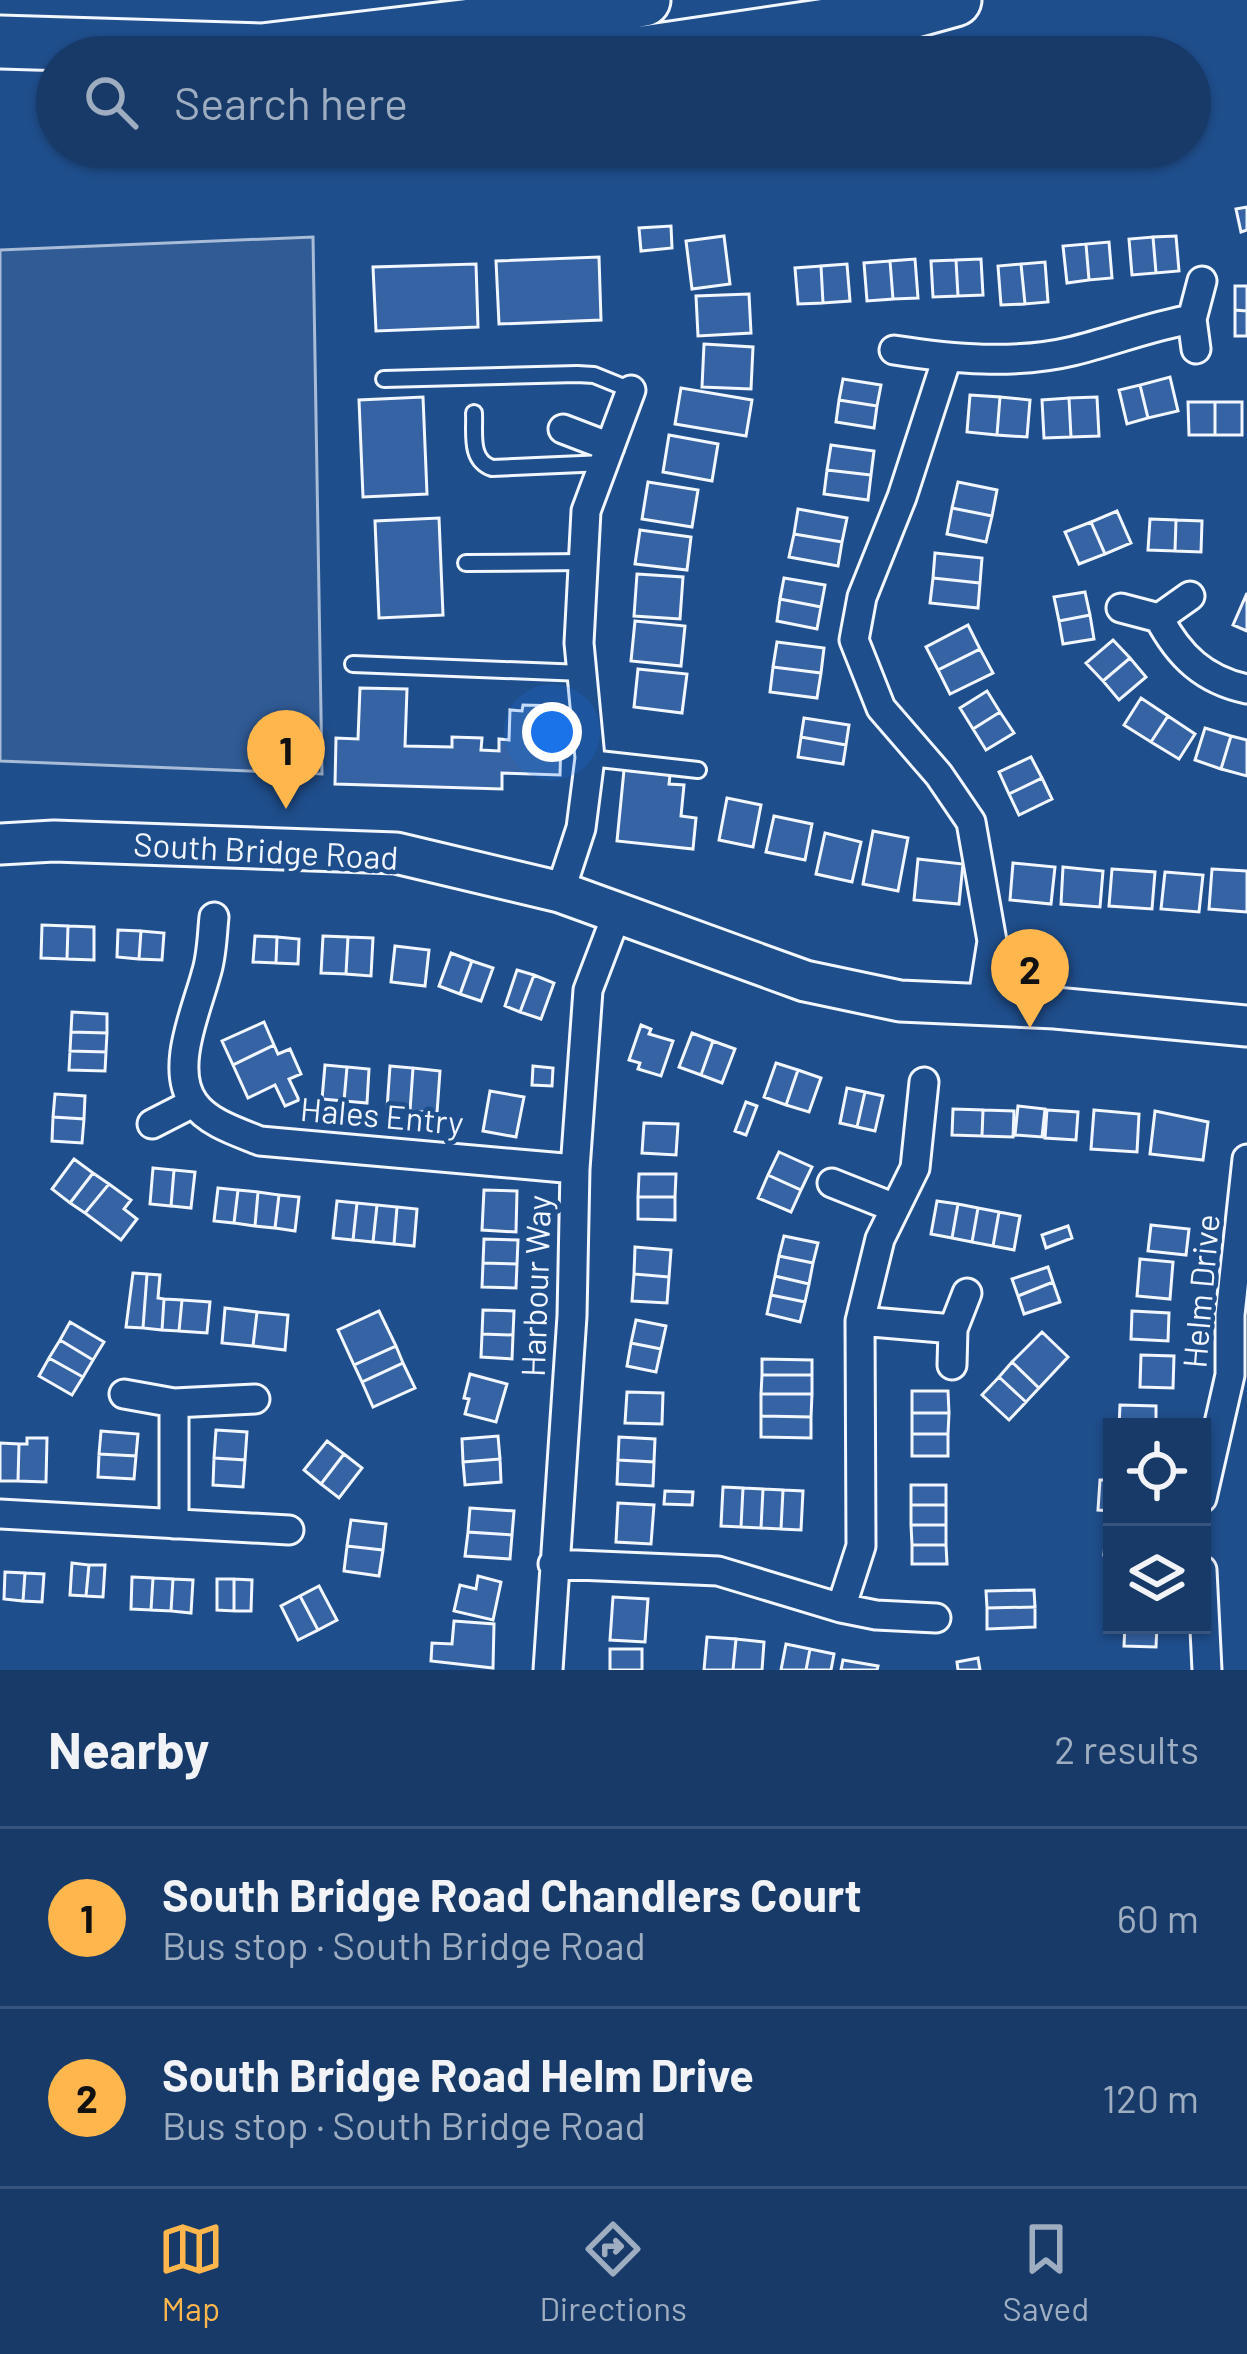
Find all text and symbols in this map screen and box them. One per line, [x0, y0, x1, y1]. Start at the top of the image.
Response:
search box [36, 36, 1211, 168]
icon: search [78, 69, 144, 135]
text: Search here [174, 75, 408, 129]
your location [522, 702, 582, 762]
pin: 1 [247, 710, 325, 809]
street label: South Bridge Road [132, 823, 400, 877]
pin: 2 [991, 929, 1069, 1028]
street label: Hales Entry [299, 1088, 465, 1142]
street label: Harbour Way [512, 1194, 558, 1378]
street label: Helm Drive [1173, 1212, 1227, 1370]
map controls [1103, 1418, 1211, 1634]
button: locate [1103, 1418, 1211, 1526]
button: layers [1103, 1526, 1211, 1634]
text: Nearby [48, 1718, 209, 1779]
text: 2 results [1054, 1725, 1199, 1772]
text: South Bridge Road Chandlers Court [162, 1867, 862, 1921]
text: 1 [80, 1894, 94, 1941]
text: 60 m [1117, 1894, 1199, 1941]
text: Bus stop · South Bridge Road [162, 1921, 646, 1968]
text: South Bridge Road Helm Drive [162, 2047, 754, 2101]
text: 2 [76, 2074, 98, 2121]
text: 120 m [1102, 2074, 1199, 2121]
text: Bus stop · South Bridge Road [162, 2101, 646, 2148]
tab: Map [158, 2216, 224, 2328]
tab: Directions [539, 2216, 687, 2328]
tab: Saved [1003, 2216, 1089, 2328]

